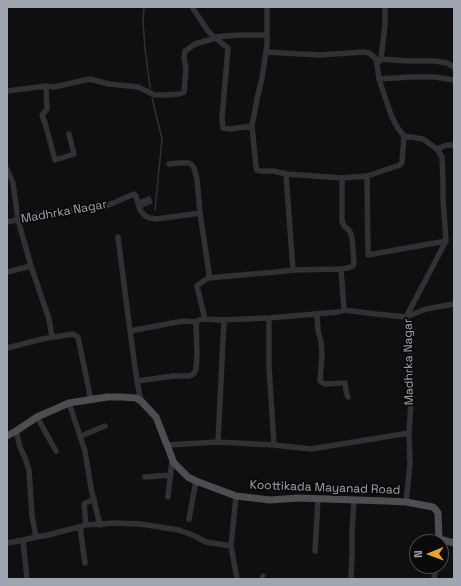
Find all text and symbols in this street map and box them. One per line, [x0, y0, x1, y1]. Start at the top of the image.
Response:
street label: Madhrka Nagar [20, 197, 108, 227]
street label: Madhrka Nagar [401, 318, 417, 406]
street label: Koottikada Mayanad Road [249, 478, 401, 498]
north arrow [409, 534, 449, 574]
text: N [411, 550, 425, 558]

